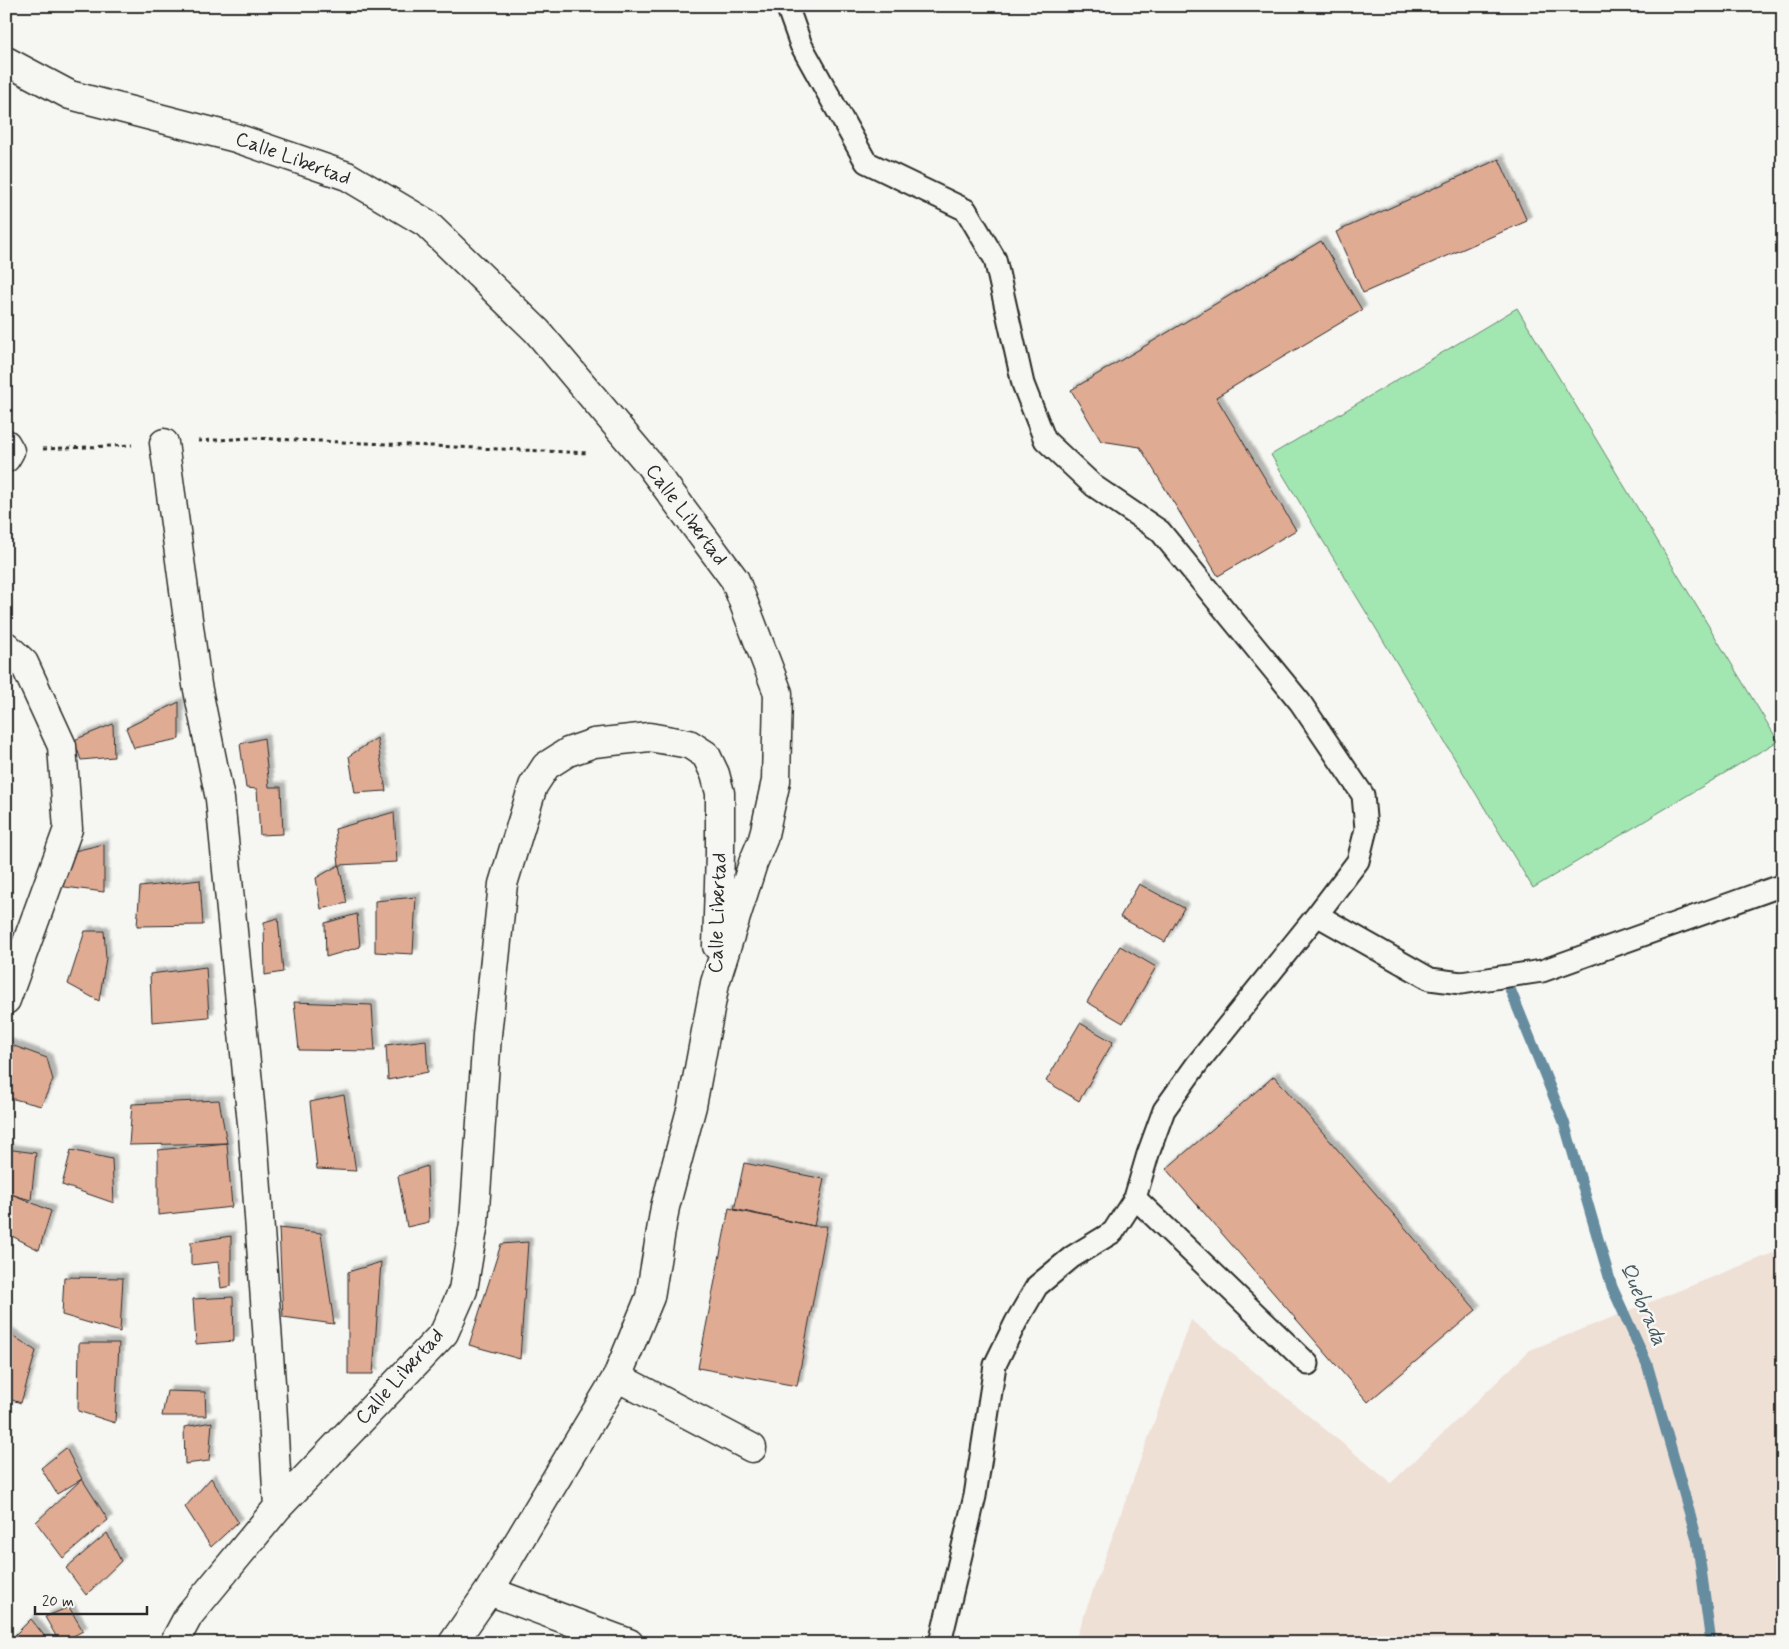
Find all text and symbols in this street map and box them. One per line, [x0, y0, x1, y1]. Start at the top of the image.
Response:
street label: Calle Libertad [232, 126, 354, 192]
street label: Calle Libertad [639, 459, 733, 571]
street label: Calle Libertad [702, 852, 734, 974]
water label: Quebrada [1613, 1258, 1673, 1350]
street label: Calle Libertad [350, 1323, 450, 1431]
scale bar [35, 1584, 148, 1616]
text: 20 m [42, 1592, 74, 1612]

